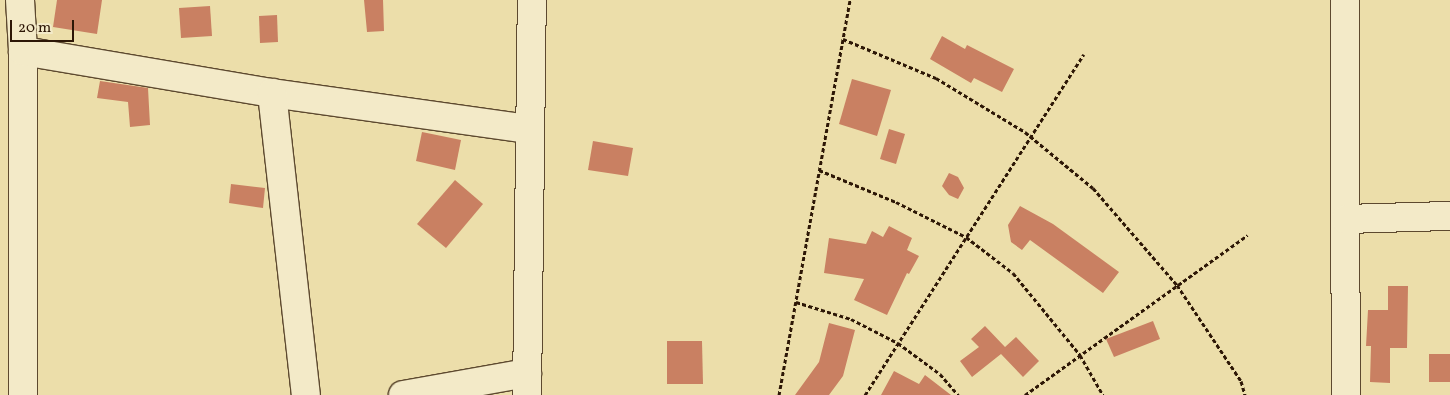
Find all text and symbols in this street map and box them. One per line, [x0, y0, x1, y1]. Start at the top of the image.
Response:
scale bar [12, 10, 76, 42]
text: 20 m [18, 18, 51, 39]

